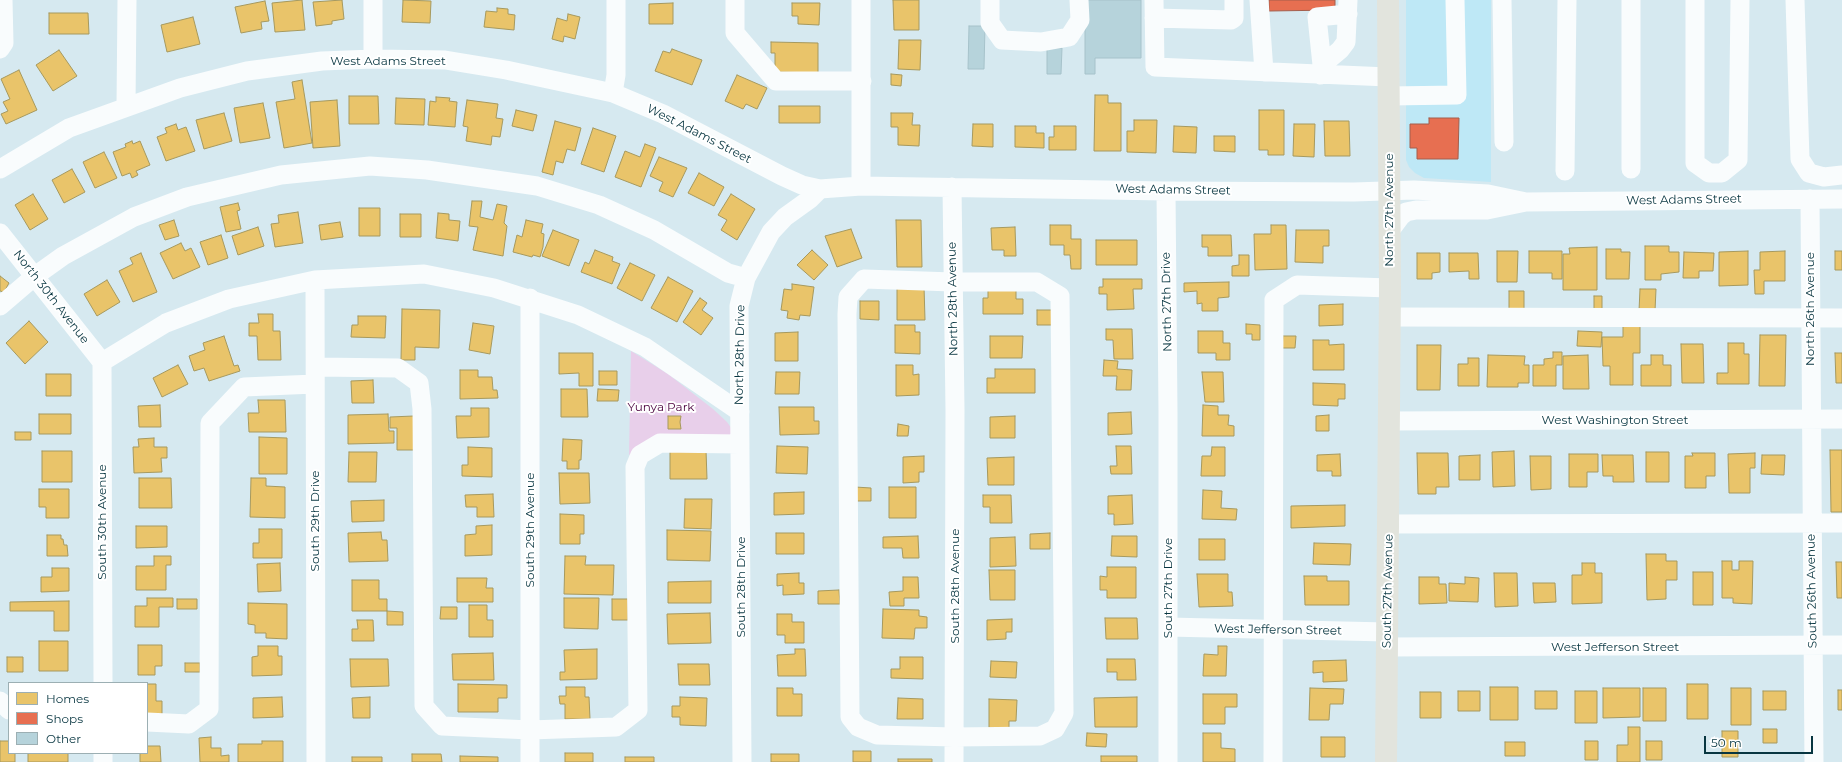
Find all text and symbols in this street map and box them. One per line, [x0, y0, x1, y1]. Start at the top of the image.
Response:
street label: West Adams Street [330, 54, 446, 68]
street label: West Adams Street [644, 101, 754, 167]
street label: North 27th Avenue [1382, 153, 1396, 267]
street label: West Adams Street [1115, 182, 1231, 198]
street label: West Adams Street [1626, 192, 1742, 208]
street label: North 28th Avenue [945, 242, 961, 356]
street label: North 30th Avenue [10, 247, 92, 347]
street label: North 27th Drive [1159, 252, 1175, 352]
street label: North 26th Avenue [1803, 252, 1817, 366]
street label: North 28th Drive [732, 305, 748, 405]
park label: Yunya Park [627, 400, 695, 414]
street label: West Washington Street [1542, 413, 1688, 427]
street label: South 30th Avenue [95, 464, 109, 580]
street label: South 29th Drive [308, 471, 322, 571]
street label: South 29th Avenue [523, 473, 537, 587]
street label: South 28th Avenue [948, 529, 962, 643]
street label: South 27th Avenue [1380, 534, 1396, 648]
street label: South 26th Avenue [1804, 534, 1820, 648]
street label: South 28th Drive [734, 536, 748, 638]
street label: South 27th Drive [1161, 538, 1175, 638]
street label: West Jefferson Street [1214, 622, 1342, 638]
street label: West Jefferson Street [1551, 640, 1679, 654]
legend [8, 682, 148, 754]
text: Homes [46, 691, 89, 706]
text: Shops [46, 711, 83, 726]
scale bar [1706, 728, 1815, 754]
text: Other [46, 731, 81, 746]
text: 50 m [1711, 735, 1742, 750]

